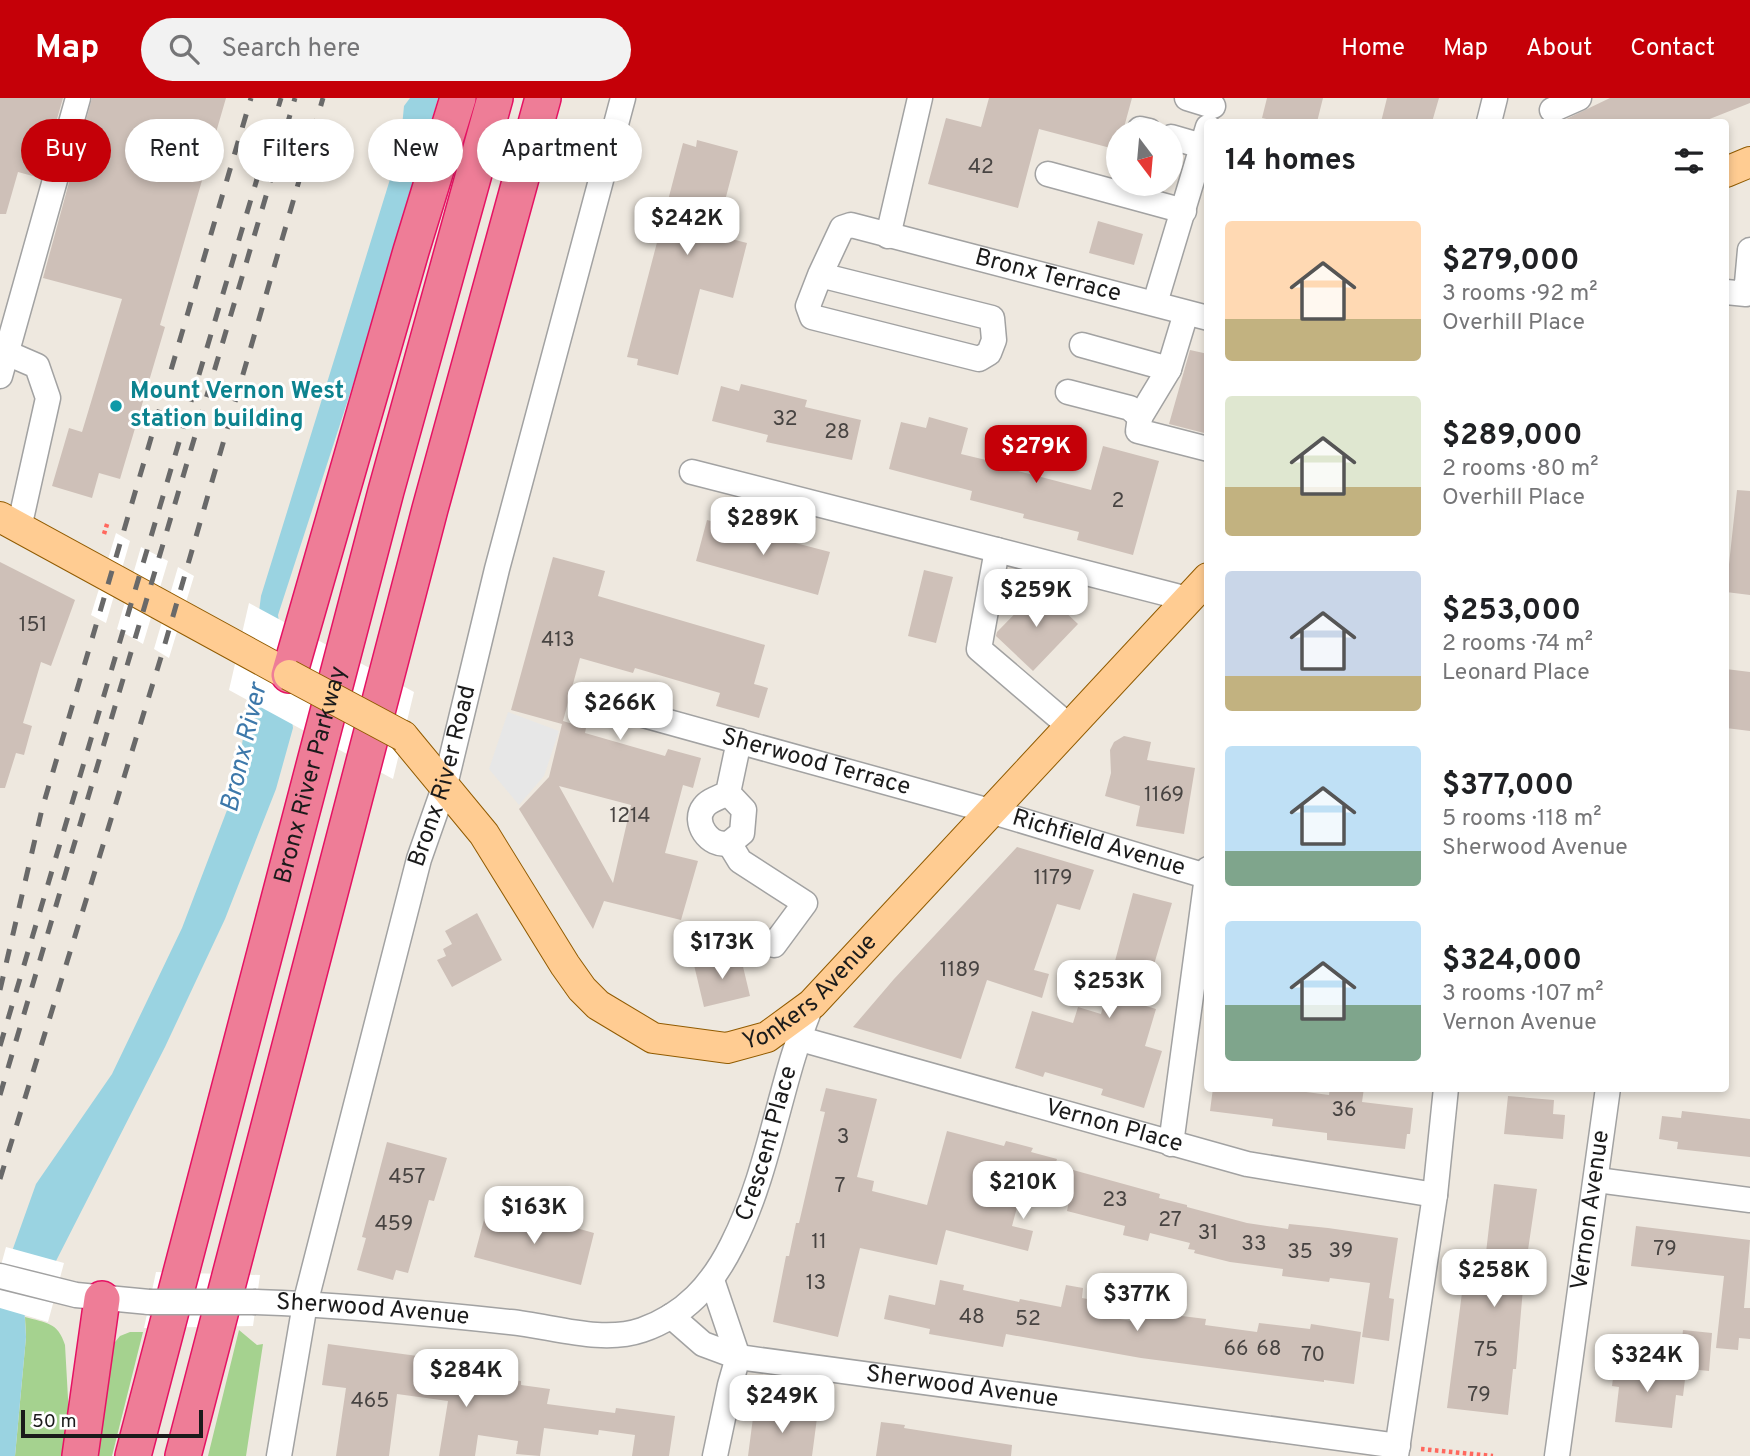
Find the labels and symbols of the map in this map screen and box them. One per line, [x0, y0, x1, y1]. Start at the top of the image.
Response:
north arrow [1106, 119, 1183, 196]
house number: 42 [968, 154, 994, 181]
pin: $242K [638, 198, 736, 257]
street label: Bronx Terrace [972, 243, 1124, 310]
place label: Mount Vernon West station building [130, 377, 344, 435]
marker: Mount Vernon West station building [108, 398, 124, 414]
house number: 32 [772, 406, 798, 433]
house number: 28 [824, 419, 850, 446]
pin: $279K [987, 426, 1085, 485]
house number: 2 [1112, 488, 1124, 515]
pin: $289K [714, 498, 812, 557]
pin: $259K [987, 570, 1085, 629]
house number: 151 [19, 612, 47, 639]
house number: 413 [541, 627, 575, 654]
street label: Bronx River Parkway [269, 663, 354, 887]
water label: Bronx River [214, 678, 276, 816]
street label: Bronx River Road [402, 682, 483, 871]
pin: $266K [571, 682, 669, 742]
street label: Sherwood Terrace [718, 722, 914, 803]
house number: 1169 [1144, 782, 1184, 809]
house number: 1214 [609, 803, 651, 830]
street label: Richfield Avenue [1008, 803, 1189, 884]
house number: 1179 [1033, 865, 1073, 892]
pin: $173K [673, 922, 771, 981]
street label: Yonkers Avenue [739, 928, 884, 1058]
house number: 1189 [940, 957, 980, 984]
pin: $253K [1060, 960, 1158, 1020]
street label: Crescent Place [730, 1063, 805, 1226]
street label: Vernon Place [1042, 1093, 1186, 1160]
house number: 36 [1331, 1097, 1357, 1124]
house number: 3 [837, 1124, 849, 1151]
street label: Vernon Avenue [1565, 1128, 1617, 1292]
pin: $210K [974, 1162, 1072, 1221]
house number: 457 [389, 1164, 425, 1191]
house number: 7 [835, 1173, 846, 1200]
pin: $163K [485, 1186, 583, 1246]
house number: 23 [1102, 1187, 1128, 1214]
house number: 27 [1158, 1207, 1182, 1234]
house number: 459 [375, 1211, 413, 1238]
house number: 31 [1198, 1220, 1218, 1247]
house number: 11 [811, 1229, 827, 1256]
house number: 33 [1241, 1231, 1267, 1258]
house number: 79 [1653, 1236, 1677, 1263]
house number: 39 [1329, 1238, 1353, 1265]
house number: 35 [1287, 1239, 1313, 1266]
pin: $258K [1445, 1250, 1543, 1309]
house number: 13 [806, 1270, 826, 1297]
pin: $377K [1088, 1274, 1186, 1333]
street label: Sherwood Avenue [275, 1288, 471, 1333]
house number: 48 [959, 1304, 985, 1331]
house number: 52 [1015, 1306, 1041, 1333]
pin: $324K [1598, 1334, 1696, 1394]
house number: 66 [1223, 1336, 1249, 1363]
house number: 68 [1256, 1336, 1282, 1363]
house number: 75 [1474, 1337, 1498, 1364]
house number: 70 [1301, 1342, 1325, 1369]
pin: $284K [417, 1350, 515, 1409]
street label: Sherwood Avenue [864, 1359, 1060, 1415]
pin: $249K [733, 1376, 831, 1435]
house number: 79 [1467, 1382, 1491, 1409]
house number: 465 [351, 1388, 389, 1415]
scale bar [21, 1407, 203, 1439]

